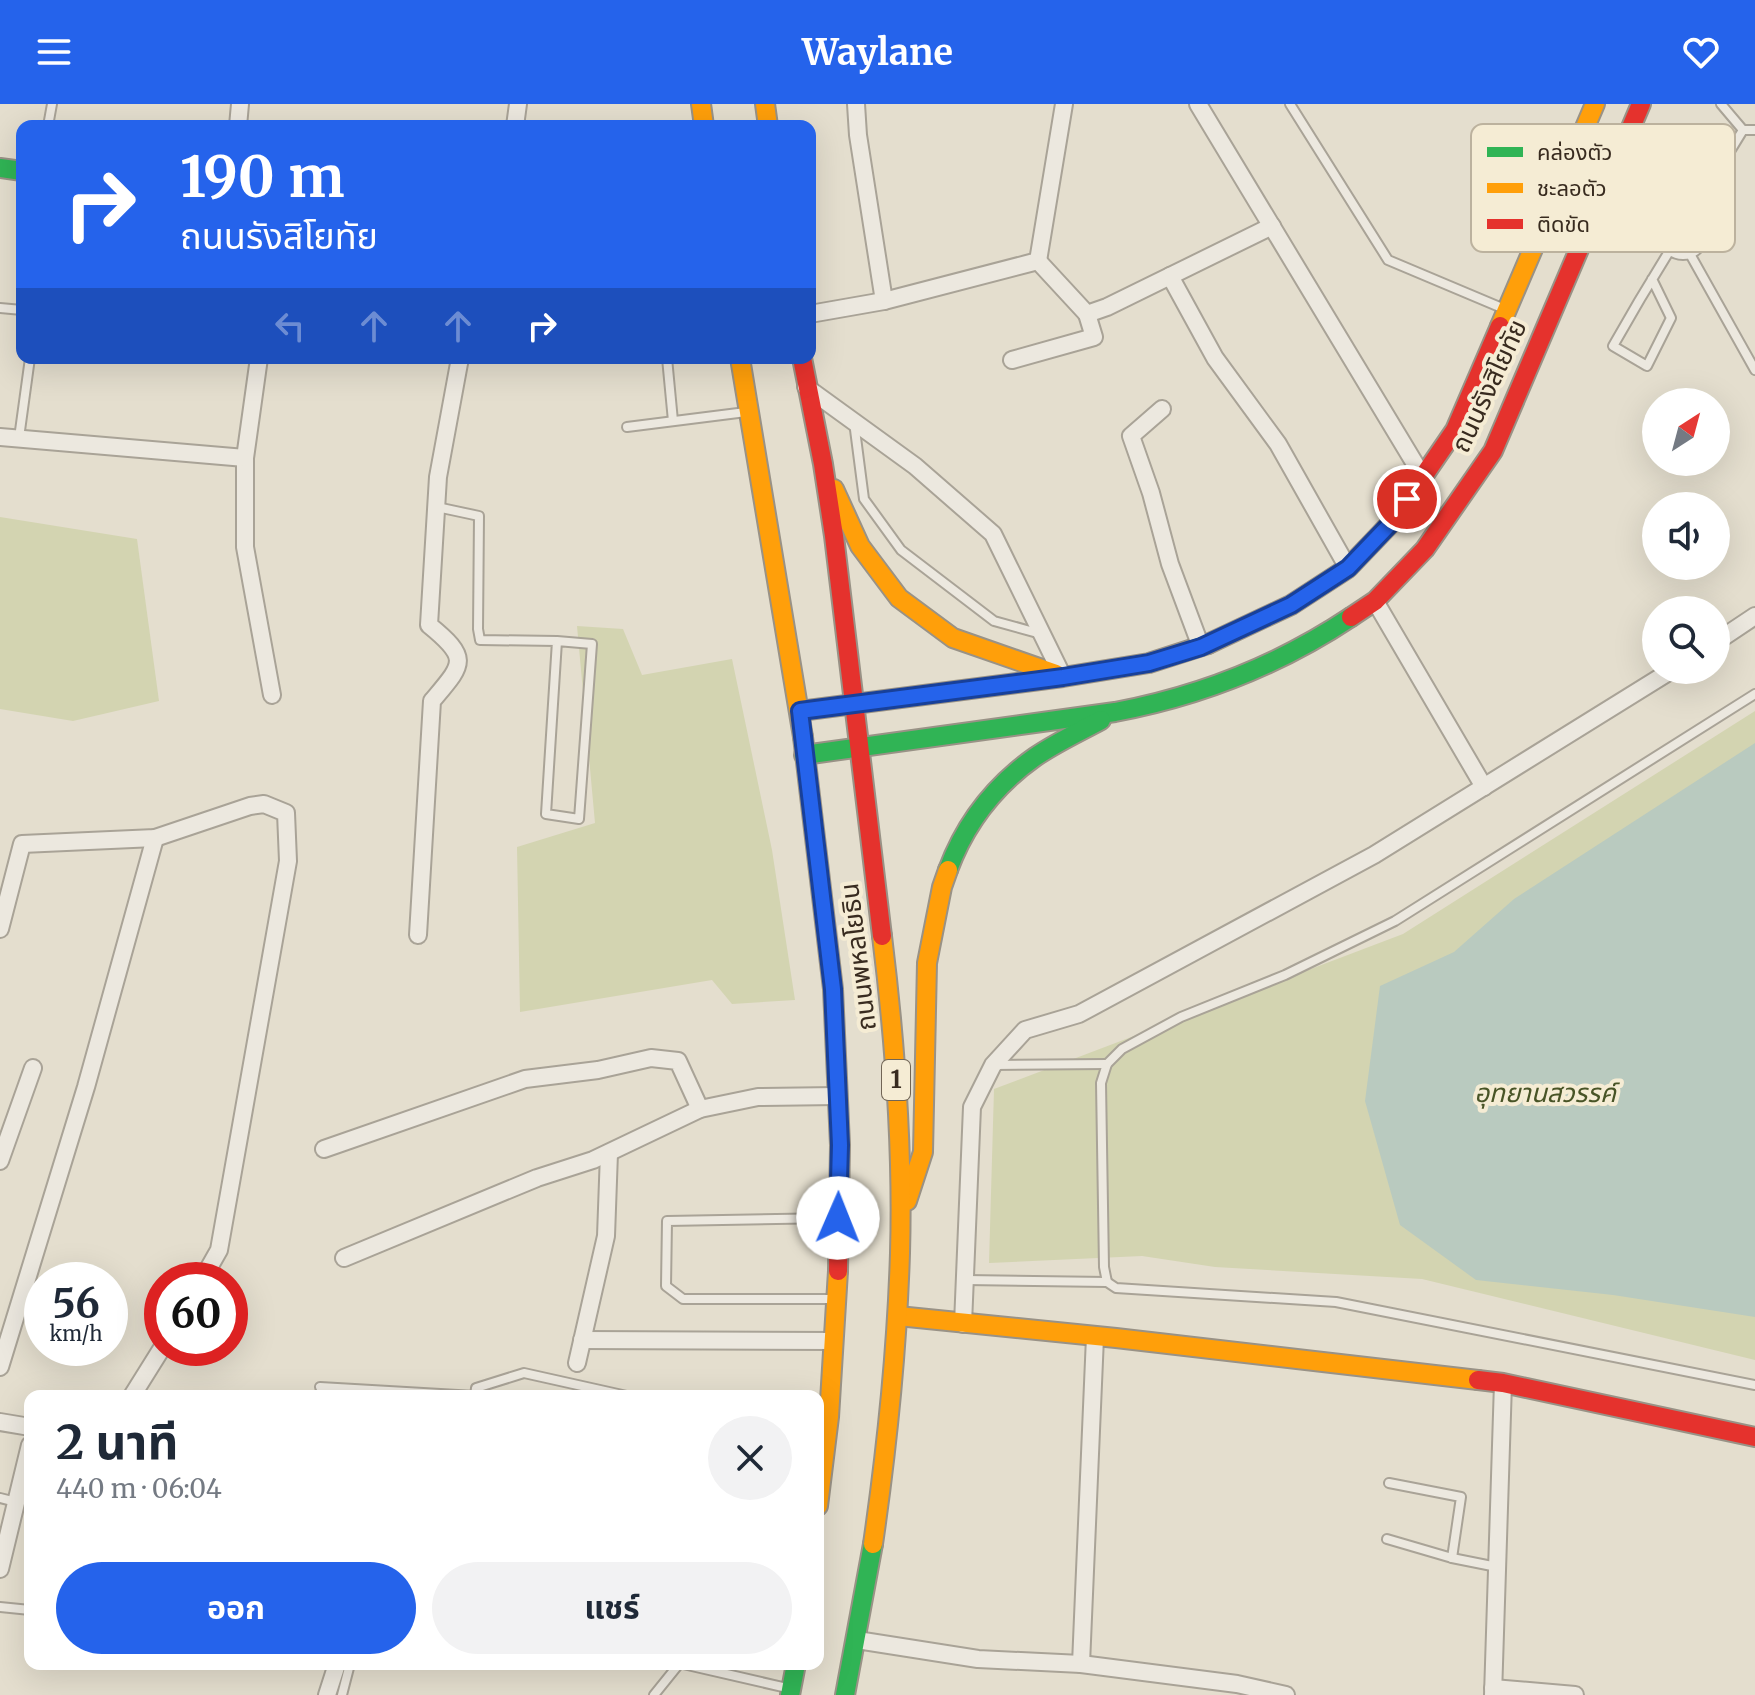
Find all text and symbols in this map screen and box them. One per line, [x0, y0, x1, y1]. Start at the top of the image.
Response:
icon: menu [32, 30, 76, 74]
text: Waylane [802, 30, 953, 75]
icon: heart [1679, 30, 1723, 74]
legend [1471, 124, 1735, 252]
text: คล่องตัว [1537, 138, 1612, 166]
text: 190 m [180, 142, 345, 212]
icon: right [48, 152, 152, 256]
text: ชะลอตัว [1537, 174, 1607, 202]
text: ติดขัด [1537, 210, 1590, 238]
text: ถนนรังสิโยทัย [180, 214, 378, 259]
icon: left [268, 304, 312, 348]
icon: ahead [352, 304, 396, 348]
icon: ahead [436, 304, 480, 348]
icon: right [520, 304, 564, 348]
street label: ถนนรังสิโยทัย [1443, 314, 1534, 458]
north arrow [1642, 388, 1730, 476]
map controls [1642, 388, 1730, 684]
pin [1373, 465, 1441, 533]
icon: arrive [1385, 477, 1429, 521]
button: sound [1642, 492, 1730, 580]
button: search [1642, 596, 1730, 684]
street label: ถนนพหลโยธิน [832, 881, 883, 1033]
road number: 1 [882, 1060, 910, 1100]
park label: อุทยานสวรรค์ [1474, 1076, 1621, 1109]
position arrow [796, 1176, 880, 1260]
speed limit sign: 60 [144, 1262, 248, 1366]
text: 56 [52, 1279, 100, 1329]
text: km/h [50, 1321, 102, 1346]
text: 2 นาที [56, 1412, 178, 1472]
button: close [708, 1416, 792, 1500]
text: 440 m · 06:04 [56, 1472, 222, 1505]
button: ออก [56, 1562, 416, 1654]
button: แชร์ [432, 1562, 792, 1654]

